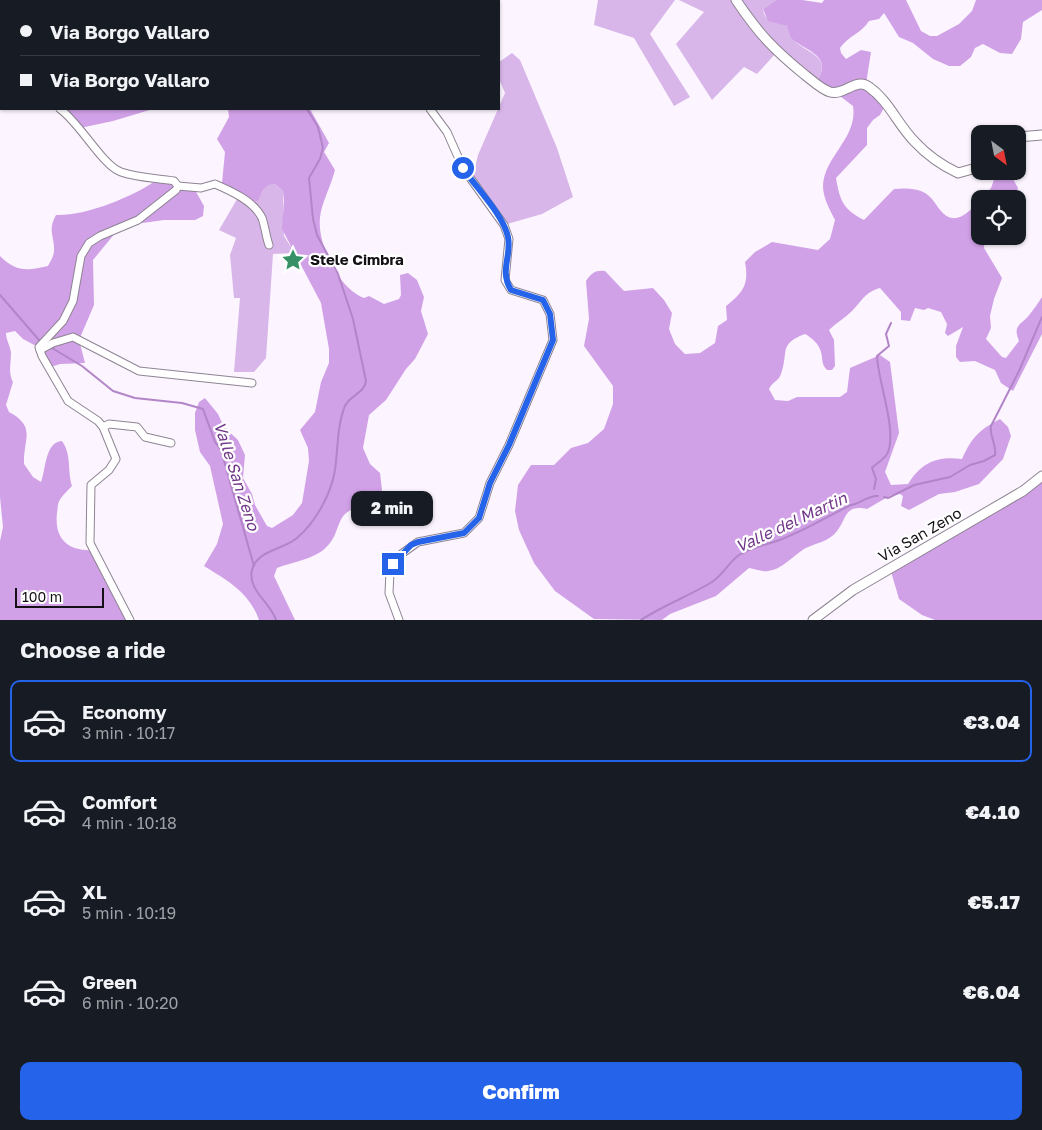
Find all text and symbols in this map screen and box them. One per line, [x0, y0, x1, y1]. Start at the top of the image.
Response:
text: Via Borgo Vallaro [50, 20, 210, 43]
text: Via Borgo Vallaro [50, 68, 210, 91]
north arrow [971, 125, 1026, 180]
map controls [971, 125, 1026, 245]
route start [452, 157, 474, 179]
button: locate [971, 190, 1026, 245]
place icon: Stele Cimbra [280, 247, 306, 273]
place label: Stele Cimbra [310, 250, 404, 268]
water label: Valle San Zeno [210, 419, 264, 534]
water label: Valle del Martin [732, 487, 851, 556]
callout: 2 min [352, 492, 434, 526]
text: 2 min [371, 498, 413, 518]
street label: Via San Zeno [875, 503, 964, 565]
route end [382, 553, 404, 575]
scale bar [15, 585, 104, 608]
text: 100 m [22, 588, 62, 605]
text: Choose a ride [20, 636, 166, 663]
icon: car [22, 699, 67, 744]
text: Economy [82, 700, 167, 723]
text: €3.04 [963, 710, 1020, 733]
text: 3 min · 10:17 [82, 723, 175, 743]
icon: car [22, 789, 67, 834]
text: Comfort [82, 790, 157, 813]
text: €4.10 [965, 800, 1020, 823]
text: 4 min · 10:18 [82, 813, 177, 833]
icon: car [22, 879, 67, 924]
text: XL [82, 880, 107, 903]
text: €5.17 [968, 890, 1020, 913]
text: 5 min · 10:19 [82, 903, 176, 923]
icon: car [22, 969, 67, 1014]
text: Green [82, 970, 137, 993]
text: €6.04 [963, 980, 1020, 1003]
text: 6 min · 10:20 [82, 993, 178, 1013]
button: Confirm [20, 1062, 1022, 1120]

